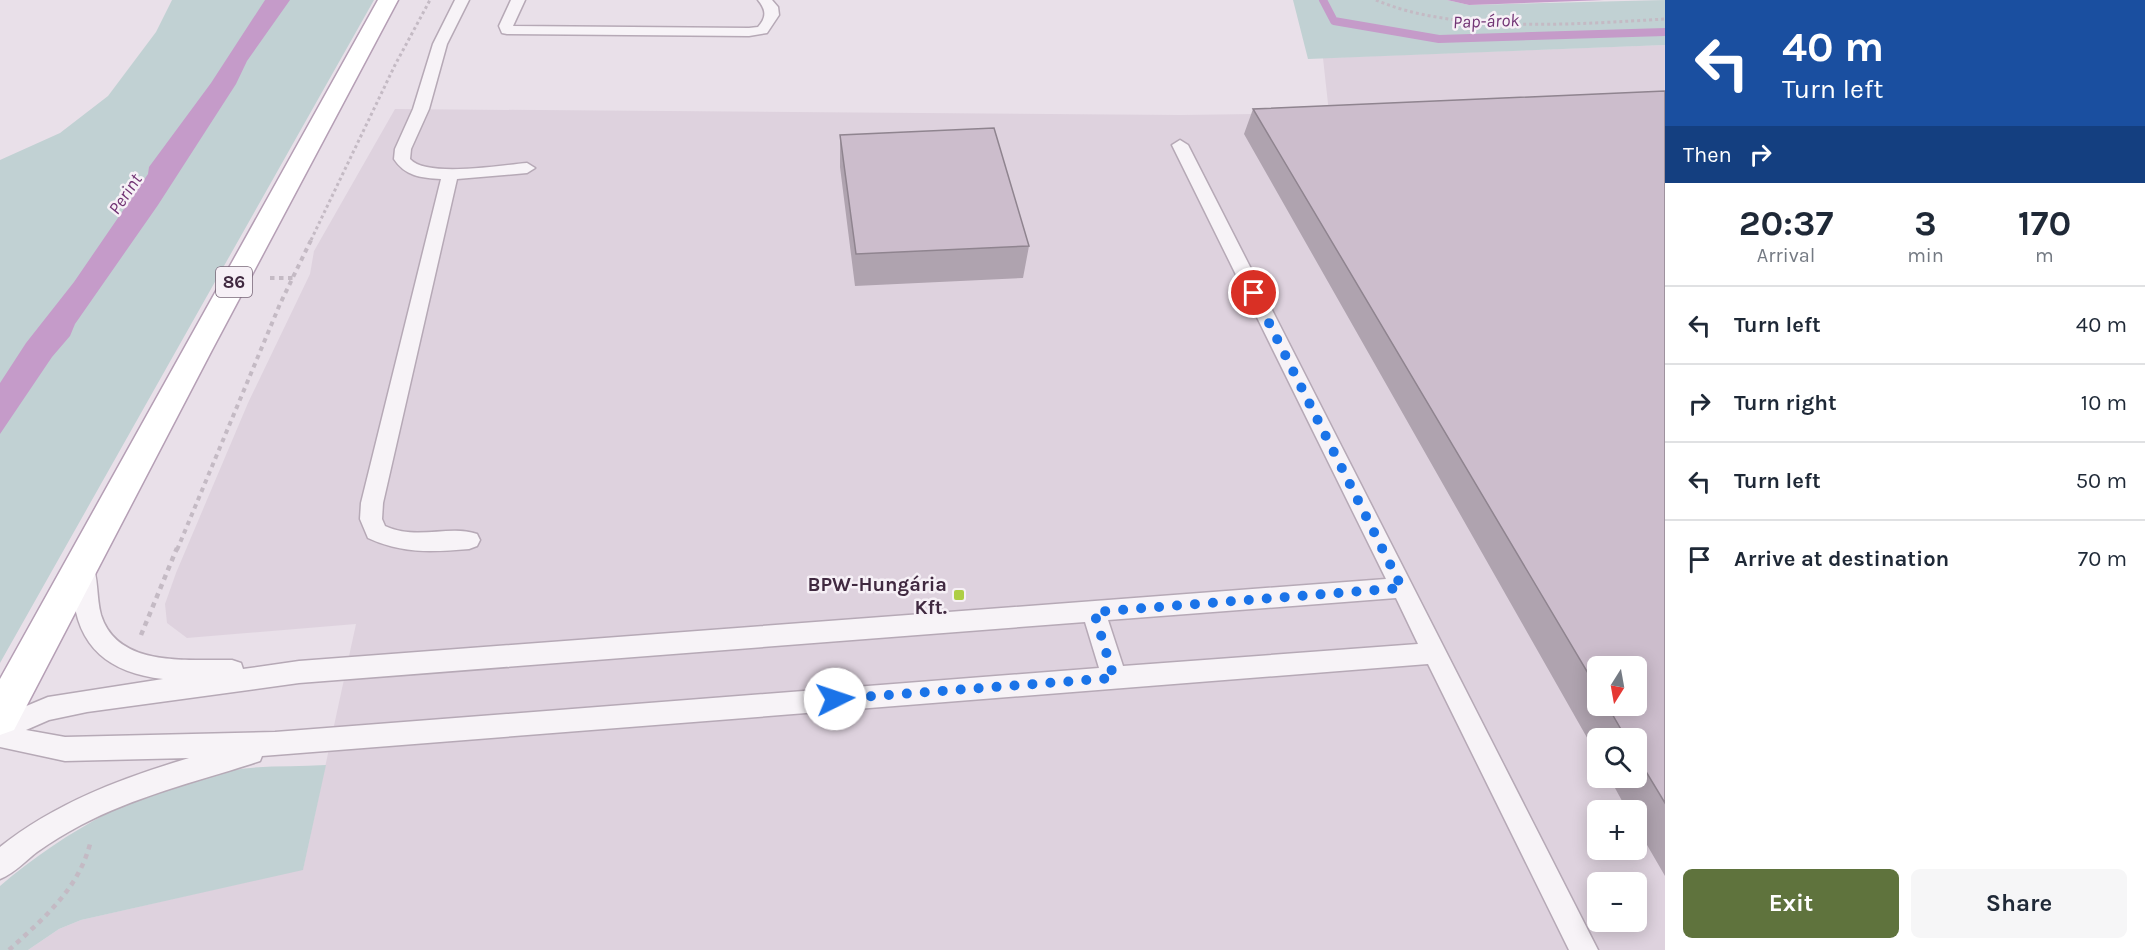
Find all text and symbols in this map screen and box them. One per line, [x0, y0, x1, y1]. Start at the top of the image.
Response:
water label: Pap-árok [1452, 9, 1520, 33]
text: 40 m [1782, 22, 1884, 72]
icon: left [1683, 24, 1761, 102]
text: Turn left [1782, 73, 1883, 105]
icon: right [1744, 138, 1777, 171]
text: Then [1683, 142, 1732, 168]
water label: Perint [104, 169, 147, 218]
text: 20:37 [1739, 202, 1833, 244]
text: 3 [1914, 202, 1937, 244]
text: 170 [2018, 202, 2071, 244]
text: Arrival [1757, 244, 1815, 267]
text: min [1907, 244, 1944, 267]
text: m [2035, 244, 2054, 267]
road number: 86 [216, 267, 252, 297]
pin [1228, 267, 1279, 318]
icon: arrive [1237, 276, 1270, 309]
icon: left [1683, 309, 1716, 342]
text: Turn left [1734, 312, 1821, 338]
text: 40 m [2076, 312, 2127, 338]
icon: right [1683, 387, 1716, 420]
text: Turn right [1734, 390, 1837, 416]
text: 10 m [2081, 390, 2127, 416]
icon: left [1683, 465, 1716, 498]
text: Turn left [1734, 468, 1821, 494]
text: 50 m [2076, 468, 2127, 494]
icon: arrive [1683, 543, 1716, 576]
text: Arrive at destination [1734, 546, 1949, 572]
text: 70 m [2078, 546, 2127, 572]
place label: BPW-Hungária Kft. [807, 573, 947, 619]
marker: BPW-Hungária Kft. [952, 588, 966, 602]
north arrow [1587, 656, 1647, 716]
map controls [1587, 656, 1647, 932]
position arrow [803, 667, 867, 731]
button: search [1587, 728, 1647, 788]
button: + [1587, 800, 1647, 860]
button: Exit [1683, 869, 1899, 938]
button: Share [1911, 869, 2127, 938]
button: − [1587, 872, 1647, 932]

